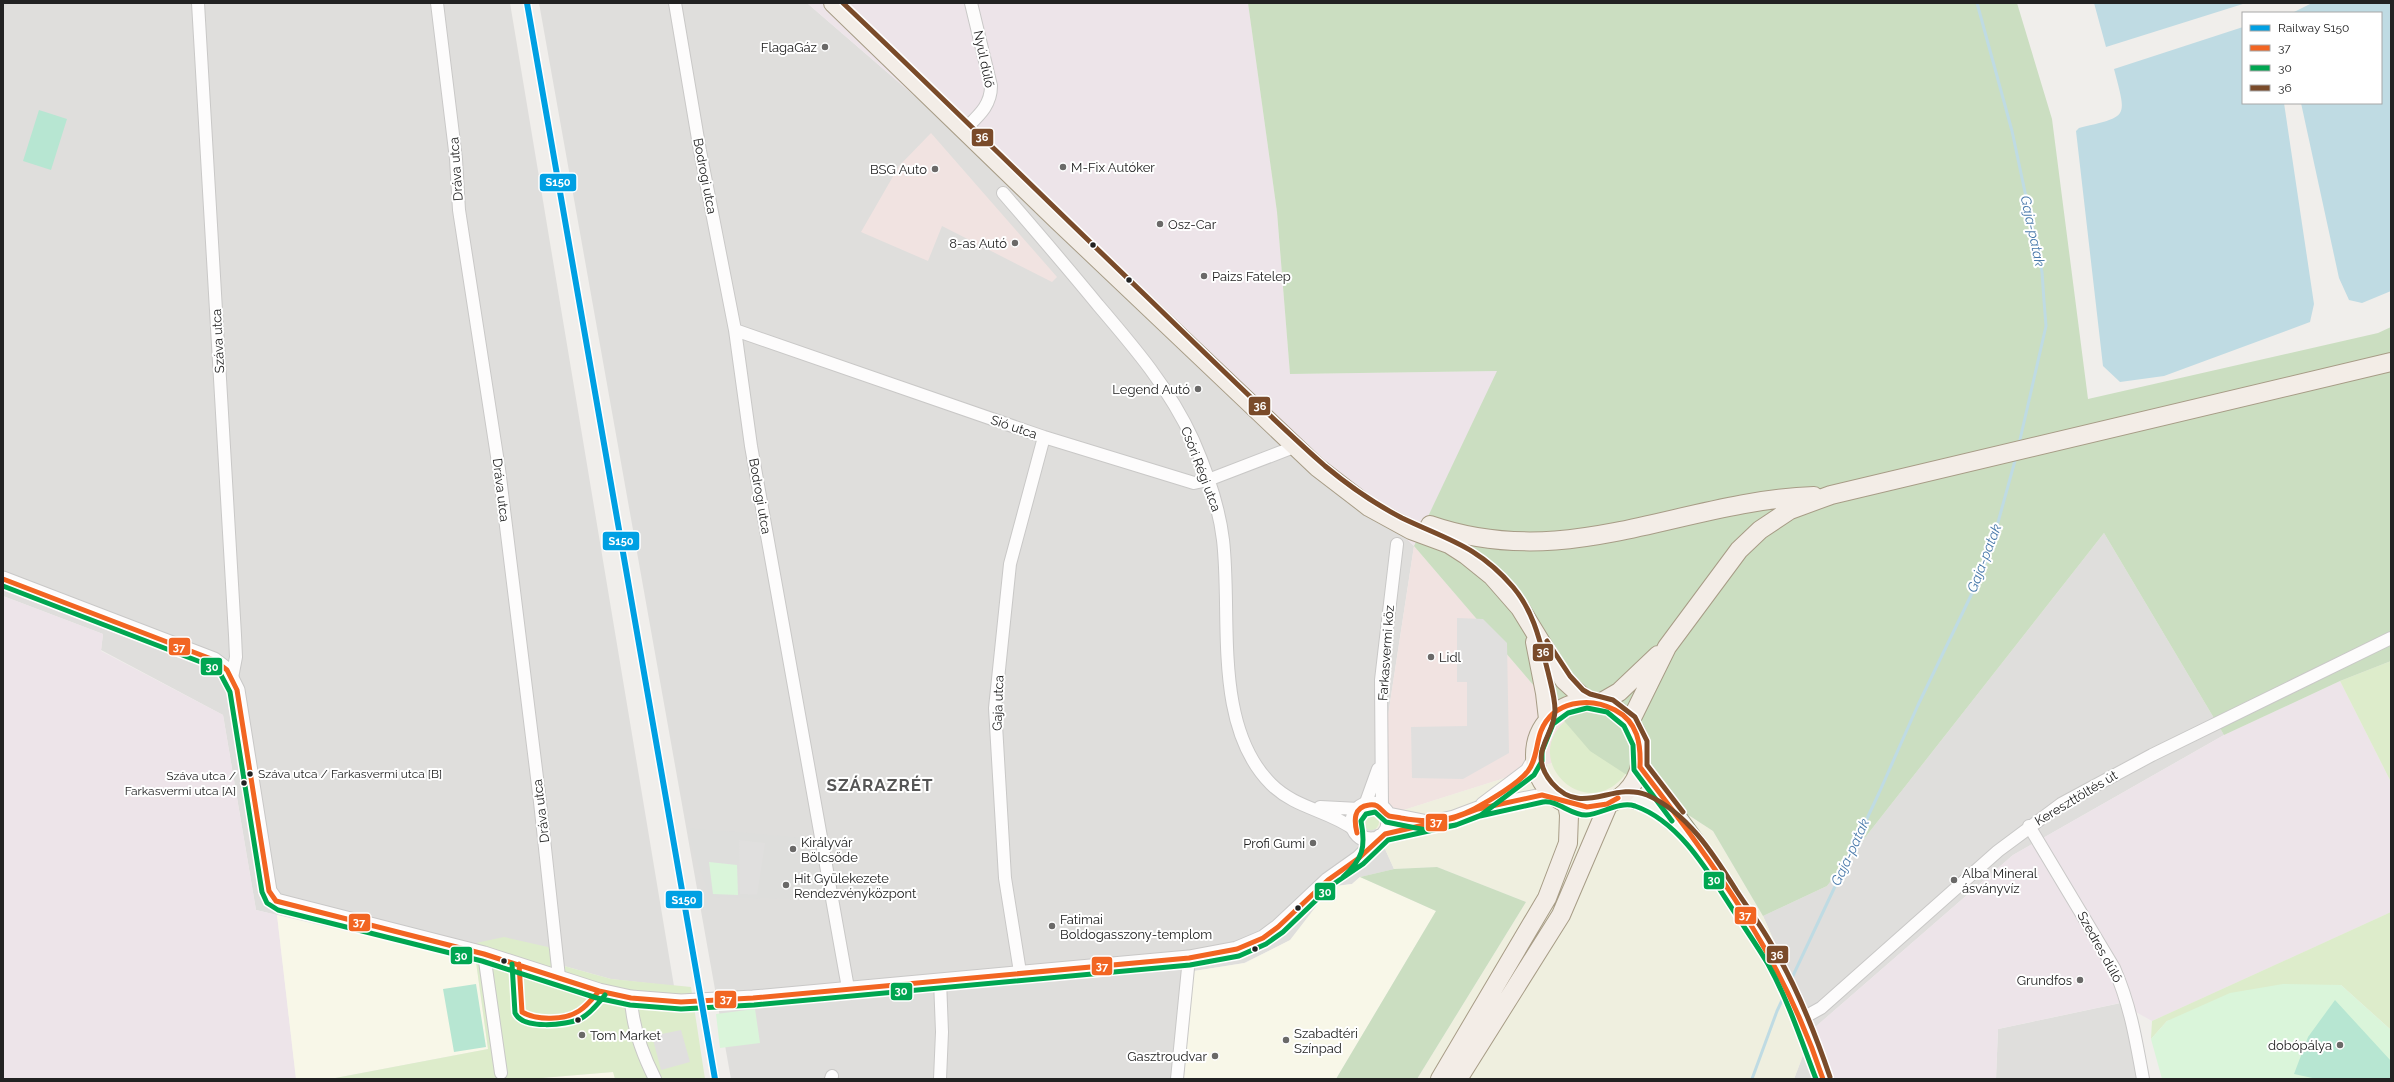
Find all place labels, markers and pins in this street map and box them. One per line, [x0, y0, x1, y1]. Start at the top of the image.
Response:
place label: FlagaGáz [761, 40, 817, 55]
marker: FlagaGáz [820, 42, 830, 52]
place label: M-Fix Autóker [1071, 160, 1155, 175]
place label: BSG Auto [870, 162, 927, 177]
marker: M-Fix Autóker [1058, 162, 1068, 172]
marker: BSG Auto [930, 164, 940, 174]
place label: Osz-Car [1168, 217, 1217, 232]
marker: Osz-Car [1155, 219, 1165, 229]
place label: 8-as Autó [949, 236, 1007, 251]
marker: 8-as Autó [1010, 238, 1020, 248]
unlabelled marker [1088, 240, 1098, 250]
place label: Paizs Fatelep [1212, 269, 1291, 284]
marker: Paizs Fatelep [1199, 271, 1209, 281]
unlabelled marker [1124, 275, 1134, 285]
place label: Legend Autó [1112, 382, 1190, 397]
marker: Legend Autó [1193, 384, 1203, 394]
place label: Lidl [1439, 650, 1461, 665]
marker: Lidl [1426, 652, 1436, 662]
place label: Száva utca / Farkasvermi utca [B] [258, 767, 442, 781]
place label: Száva utca / Farkasvermi utca [A] [125, 769, 236, 798]
marker: Száva utca / Farkasvermi utca [B] [245, 769, 255, 779]
marker: Száva utca / Farkasvermi utca [A] [239, 778, 249, 788]
place label: Királyvár Bölcsőde [801, 835, 858, 865]
place label: Profi Gumi [1243, 836, 1305, 851]
marker: Profi Gumi [1308, 838, 1318, 848]
marker: Királyvár Bölcsőde [788, 844, 798, 854]
place label: Alba Mineral ásványvíz [1962, 866, 2038, 896]
place label: Hit Gyülekezete Rendezvényközpont [794, 871, 917, 901]
marker: Alba Mineral ásványvíz [1949, 875, 1959, 885]
marker: Hit Gyülekezete Rendezvényközpont [781, 880, 791, 890]
unlabelled marker [1293, 903, 1303, 913]
place label: Fatimai Boldogasszony-templom [1060, 912, 1212, 942]
marker: Fatimai Boldogasszony-templom [1047, 921, 1057, 931]
unlabelled marker [1250, 944, 1260, 954]
unlabelled marker [499, 956, 509, 966]
place label: Grundfos [2017, 973, 2072, 988]
marker: Grundfos [2075, 975, 2085, 985]
unlabelled marker [573, 1015, 583, 1025]
place label: Szabadtéri Színpad [1294, 1026, 1358, 1056]
place label: Tom Market [590, 1028, 662, 1043]
marker: Tom Market [577, 1030, 587, 1040]
marker: Szabadtéri Színpad [1281, 1035, 1291, 1045]
place label: dobópálya [2268, 1038, 2332, 1053]
marker: dobópálya [2335, 1040, 2345, 1050]
place label: Gasztroudvar [1127, 1049, 1207, 1064]
marker: Gasztroudvar [1210, 1051, 1220, 1061]

